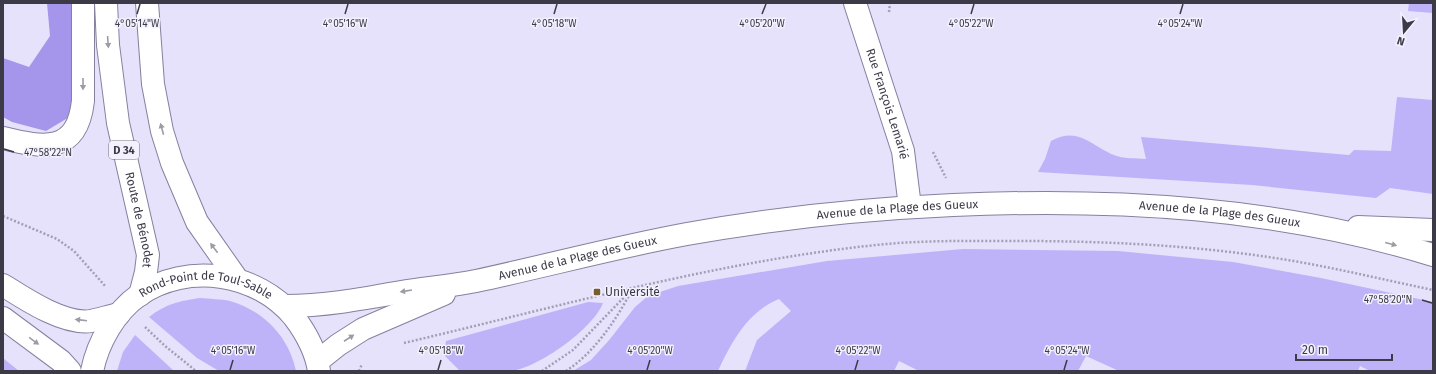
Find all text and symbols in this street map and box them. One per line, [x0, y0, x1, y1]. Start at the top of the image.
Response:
north arrow [1384, 12, 1424, 52]
text: 4°05'14"W [115, 18, 160, 30]
text: 4°05'16"W [323, 18, 368, 30]
text: 4°05'18"W [532, 18, 577, 30]
text: 4°05'20"W [739, 18, 786, 30]
text: 4°05'22"W [948, 18, 994, 30]
text: 4°05'24"W [1158, 18, 1203, 30]
text: N [1396, 34, 1407, 48]
one-way arrow [105, 36, 112, 48]
street label: Rue François Lemarié [863, 47, 911, 160]
one-way arrow [80, 78, 86, 91]
one-way arrow [159, 123, 165, 135]
road number: D 34 [109, 141, 139, 159]
text: 47°58'22"N [24, 147, 72, 159]
street label: Route de Bénodet [122, 171, 155, 269]
street label: Avenue de la Plage des Gueux [816, 197, 979, 222]
street label: Avenue de la Plage des Gueux [1139, 198, 1302, 230]
street label: Avenue de la Plage des Gueux [497, 233, 658, 283]
one-way arrow [1386, 241, 1398, 247]
one-way arrow [209, 242, 218, 253]
text: Rond-Point de Toul-Sable [136, 268, 275, 302]
place label: Université [605, 285, 660, 299]
marker: Université [592, 287, 602, 297]
one-way arrow [400, 289, 413, 295]
street label: Rond-Point de Toul-Sable [135, 292, 275, 306]
text: 47°58'20"N [1364, 294, 1412, 306]
one-way arrow [74, 317, 87, 323]
one-way arrow [343, 334, 355, 341]
scale bar [1296, 336, 1392, 362]
one-way arrow [29, 337, 40, 346]
text: 20 m [1302, 343, 1328, 357]
text: 4°05'16"W [211, 345, 256, 357]
text: 4°05'18"W [419, 345, 464, 357]
text: 4°05'20"W [627, 345, 674, 357]
text: 4°05'22"W [835, 345, 881, 357]
text: 4°05'24"W [1045, 345, 1090, 357]

